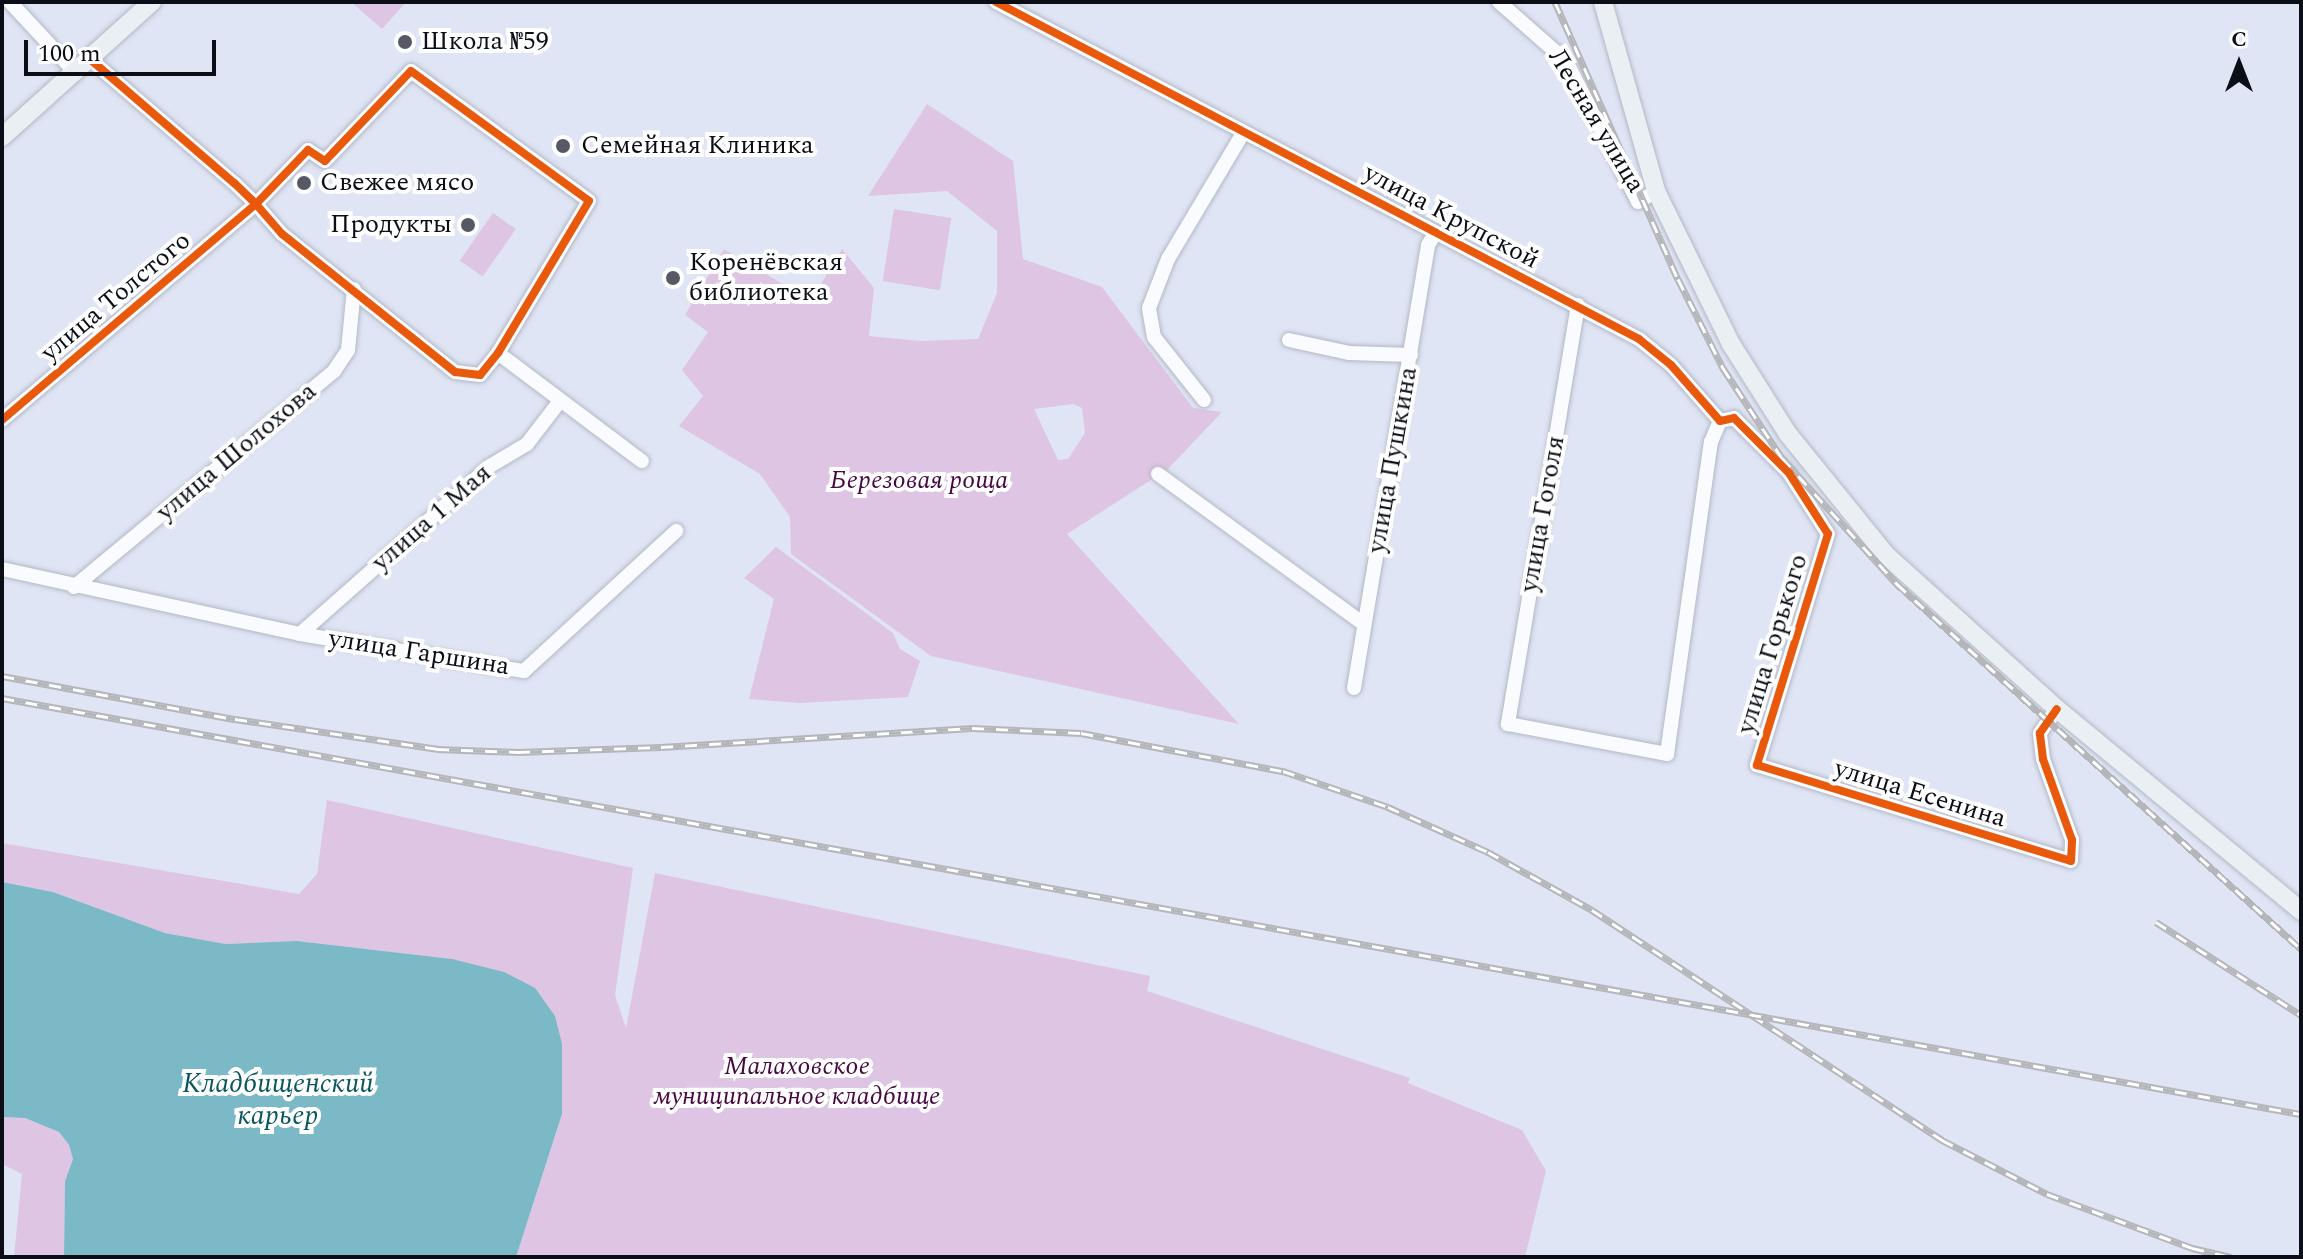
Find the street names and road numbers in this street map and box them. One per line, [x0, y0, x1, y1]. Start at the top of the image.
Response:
street label: Лесная улица [1541, 43, 1651, 199]
street label: улица Крупской [1358, 158, 1544, 276]
street label: улица Толстого [35, 225, 197, 369]
street label: улица Пушкина [1361, 364, 1425, 556]
street label: улица Шолохова [151, 376, 323, 528]
street label: улица Гоголя [1514, 433, 1572, 595]
street label: улица 1 Мая [366, 458, 498, 578]
street label: улица Горького [1731, 550, 1815, 738]
street label: улица Гаршина [326, 623, 512, 683]
street label: улица Есенина [1830, 753, 2010, 835]

